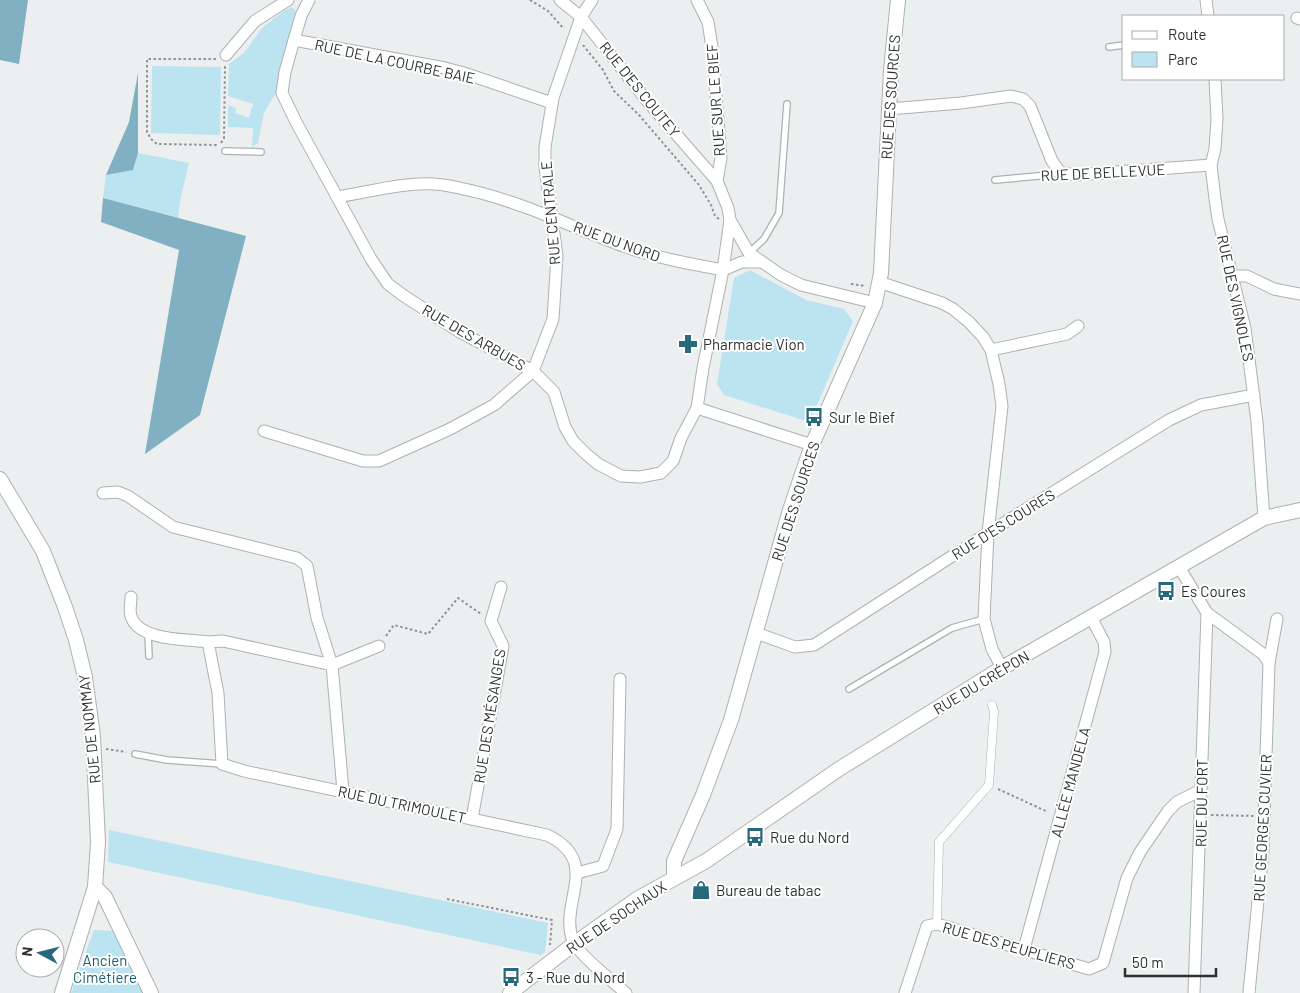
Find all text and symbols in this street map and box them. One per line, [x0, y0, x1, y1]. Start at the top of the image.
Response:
legend [1122, 15, 1285, 80]
text: Route [1168, 25, 1207, 43]
street label: RUE DES SOURCES [877, 34, 903, 160]
street label: RUE DE LA COURBE BAIE [313, 35, 477, 87]
street label: RUE D'ES COUTEY [596, 38, 684, 140]
street label: RUE SUR LE BIEF [702, 42, 728, 157]
text: Parc [1168, 50, 1198, 68]
street label: RUE CENTRALE [536, 160, 564, 266]
street label: RUE DE BELLEVUE [1040, 160, 1166, 184]
street label: RUE DU NORD [571, 217, 663, 265]
street label: RUE DES VIGNOLES [1214, 233, 1258, 363]
street label: RUE DES ARBUES [419, 300, 529, 374]
pharmacy icon: Pharmacie Vion [677, 333, 699, 355]
place label: Pharmacie Vion [703, 335, 805, 353]
bus stop icon: Sur le Bief [803, 406, 825, 428]
place label: Sur le Bief [829, 408, 895, 426]
street label: RUE DES SOURCES [767, 439, 823, 563]
street label: RUE D'ES COURES [948, 485, 1058, 563]
bus stop icon: Es Coures [1155, 580, 1177, 602]
place label: Es Coures [1181, 582, 1246, 600]
street label: RUE DU CRÉPON [930, 646, 1032, 718]
street label: RUE DES MÉSANGES [469, 647, 509, 785]
street label: RUE DE NOMMAY [74, 673, 104, 785]
street label: ALLÉE MANDELA [1047, 725, 1093, 839]
street label: RUE GEORGES CUVIER [1249, 754, 1275, 902]
street label: RUE DU FORT [1191, 759, 1211, 847]
street label: RUE DU TRIMOULET [336, 782, 468, 826]
bus stop icon: Rue du Nord [744, 826, 766, 848]
place label: Rue du Nord [770, 828, 849, 846]
street label: RUE DE SOCHAUX [562, 877, 670, 957]
shop icon: Bureau de tabac [690, 879, 712, 901]
place label: Bureau de tabac [716, 881, 821, 899]
street label: RUE DES PEUPLIERS [941, 917, 1077, 973]
north arrow [15, 928, 65, 978]
text: N [18, 946, 36, 957]
scale bar [1125, 946, 1216, 978]
park label: Ancien Cimétiere [73, 951, 137, 986]
text: 50 m [1132, 953, 1164, 971]
bus stop icon: 3 - Rue du Nord [500, 966, 522, 988]
place label: 3 - Rue du Nord [526, 968, 625, 986]

